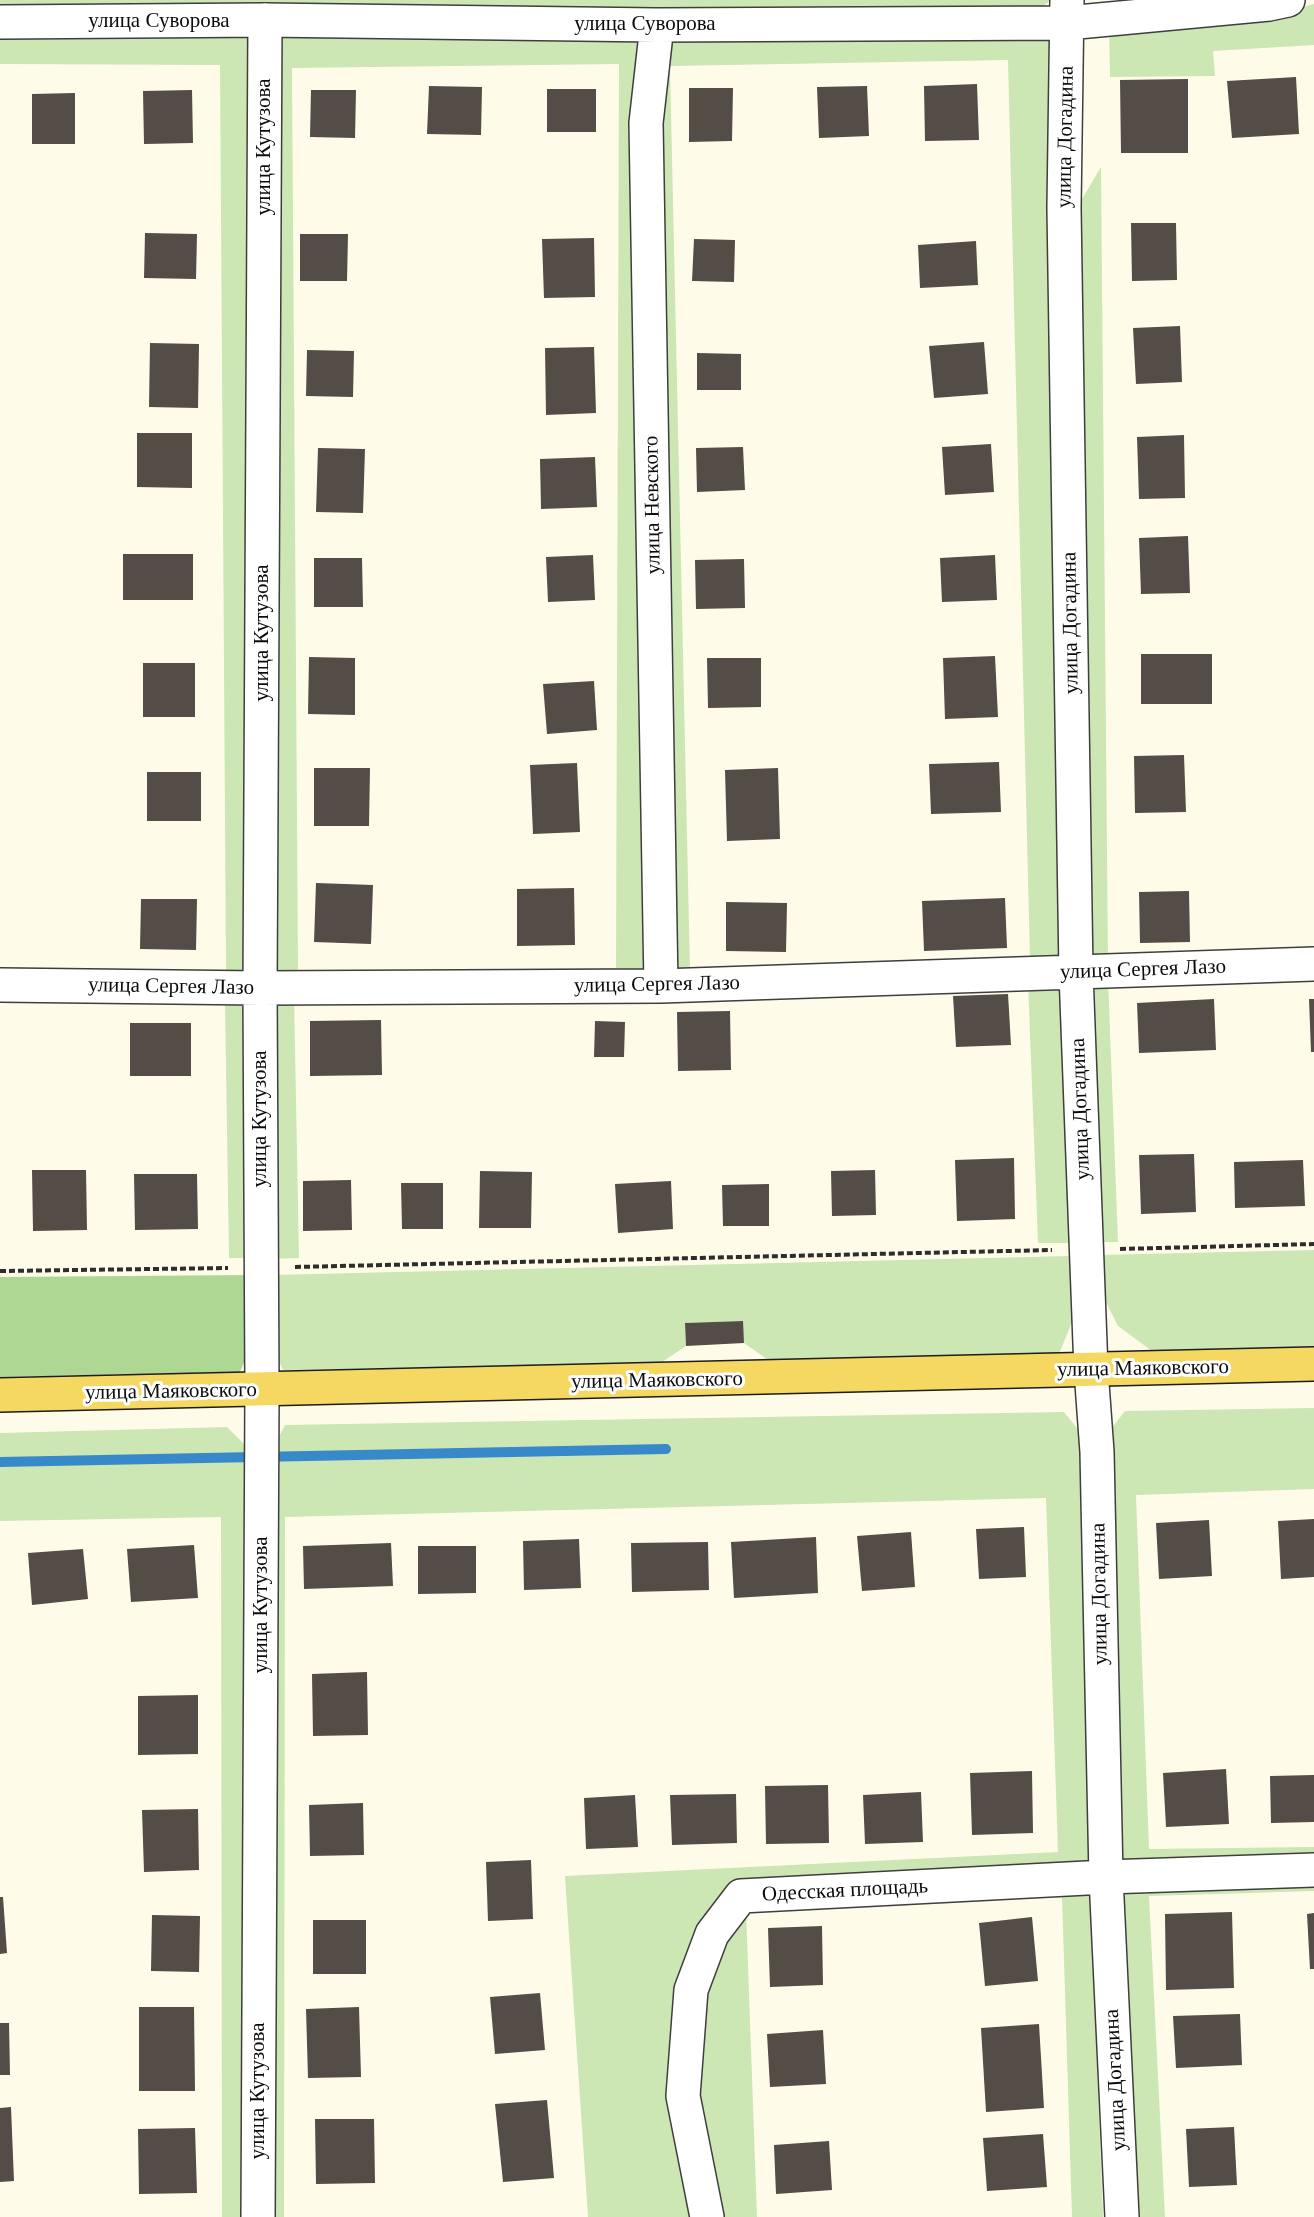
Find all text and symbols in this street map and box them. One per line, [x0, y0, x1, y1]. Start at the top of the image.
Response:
street label: улица Суворова [88, 8, 230, 34]
street label: улица Суворова [574, 11, 716, 37]
street label: улица Догадина [1052, 66, 1080, 208]
street label: улица Кутузова [251, 78, 277, 216]
street label: улица Невского [639, 435, 667, 575]
street label: улица Догадина [1057, 552, 1085, 694]
street label: улица Кутузова [249, 564, 275, 702]
street label: улица Сергея Лазо [1060, 955, 1226, 985]
street label: улица Сергея Лазо [574, 971, 740, 999]
street label: улица Сергея Лазо [88, 973, 254, 1001]
street label: улица Догадина [1066, 1037, 1096, 1181]
street label: улица Кутузова [247, 1050, 273, 1188]
street label: улица Маяковского [1057, 1355, 1229, 1383]
street label: улица Маяковского [571, 1367, 743, 1395]
street label: улица Маяковского [85, 1378, 257, 1406]
street label: улица Догадина [1086, 1523, 1114, 1665]
street label: улица Кутузова [248, 1536, 274, 1674]
street label: Одесская площадь [761, 1874, 929, 1908]
street label: улица Догадина [1100, 2008, 1132, 2152]
street label: улица Кутузова [245, 2022, 271, 2160]

